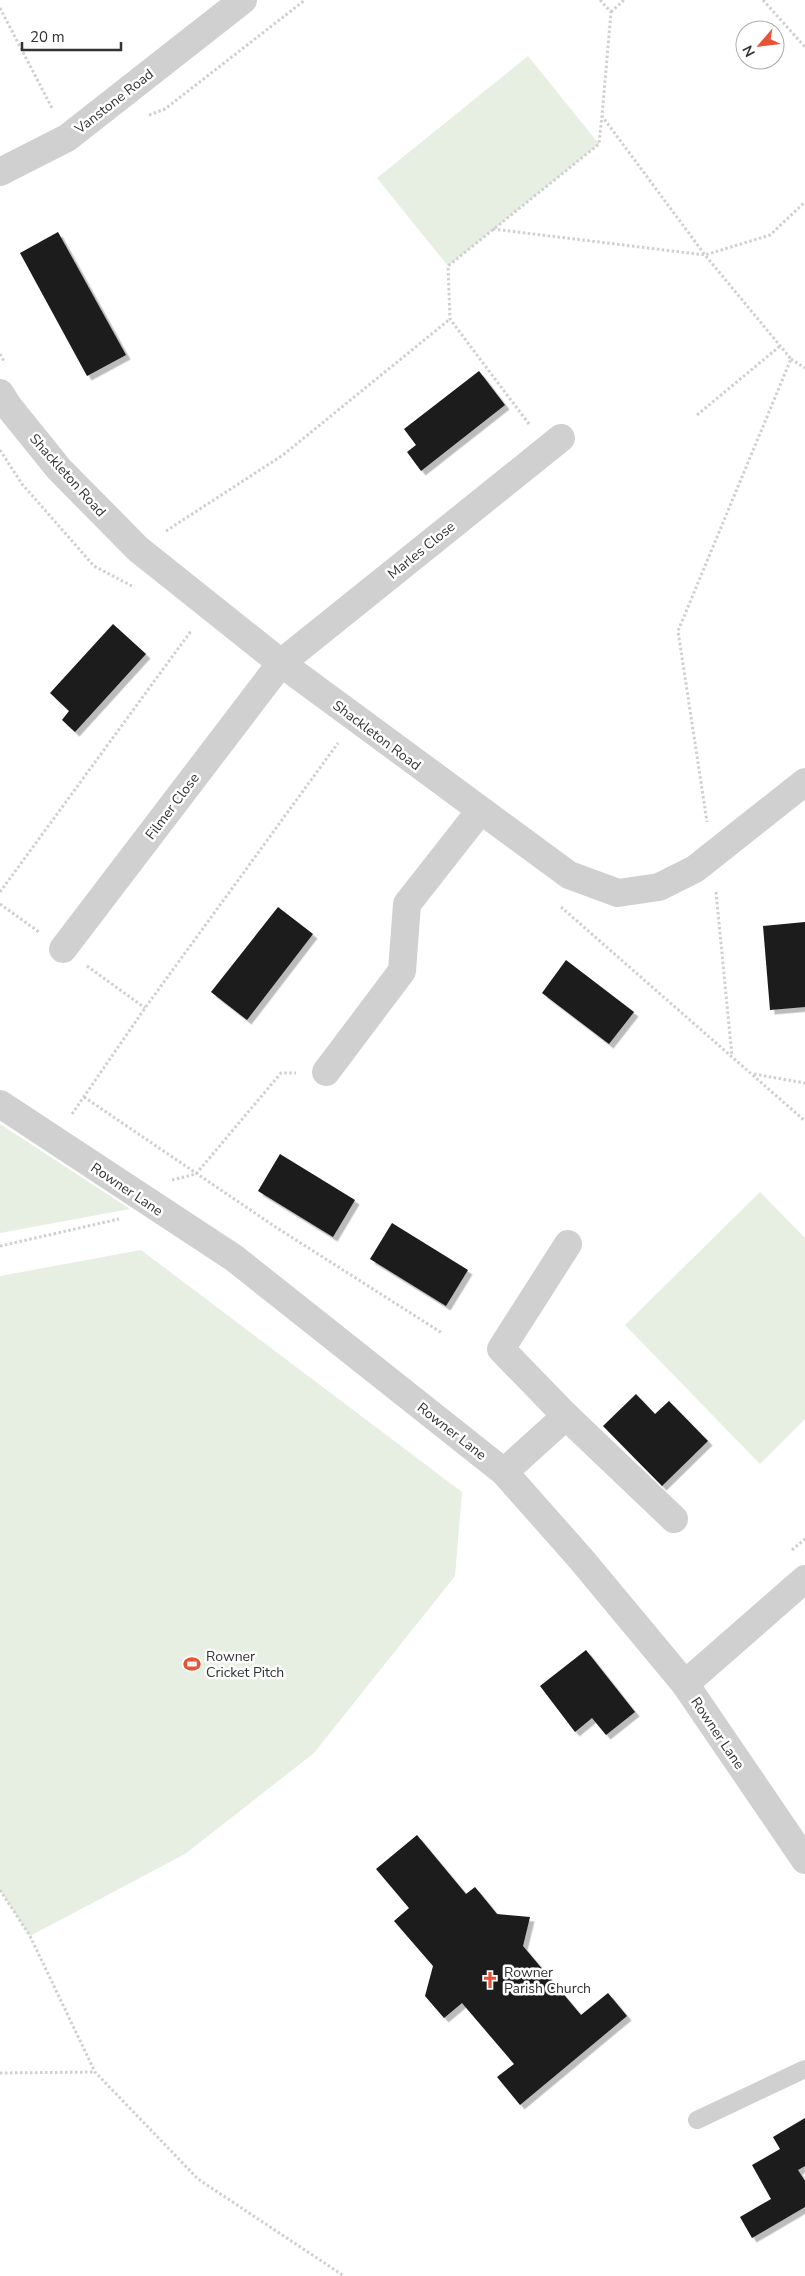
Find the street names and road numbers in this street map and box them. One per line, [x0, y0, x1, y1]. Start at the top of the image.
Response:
street label: Vanstone Road [70, 65, 158, 139]
street label: Shackleton Road [25, 430, 110, 521]
street label: Marles Close [384, 517, 459, 583]
street label: Shackleton Road [329, 696, 425, 775]
street label: Filmer Close [141, 769, 204, 843]
street label: Rowner Lane [87, 1158, 166, 1221]
street label: Rowner Lane [413, 1398, 490, 1464]
street label: Rowner Lane [686, 1694, 749, 1773]

